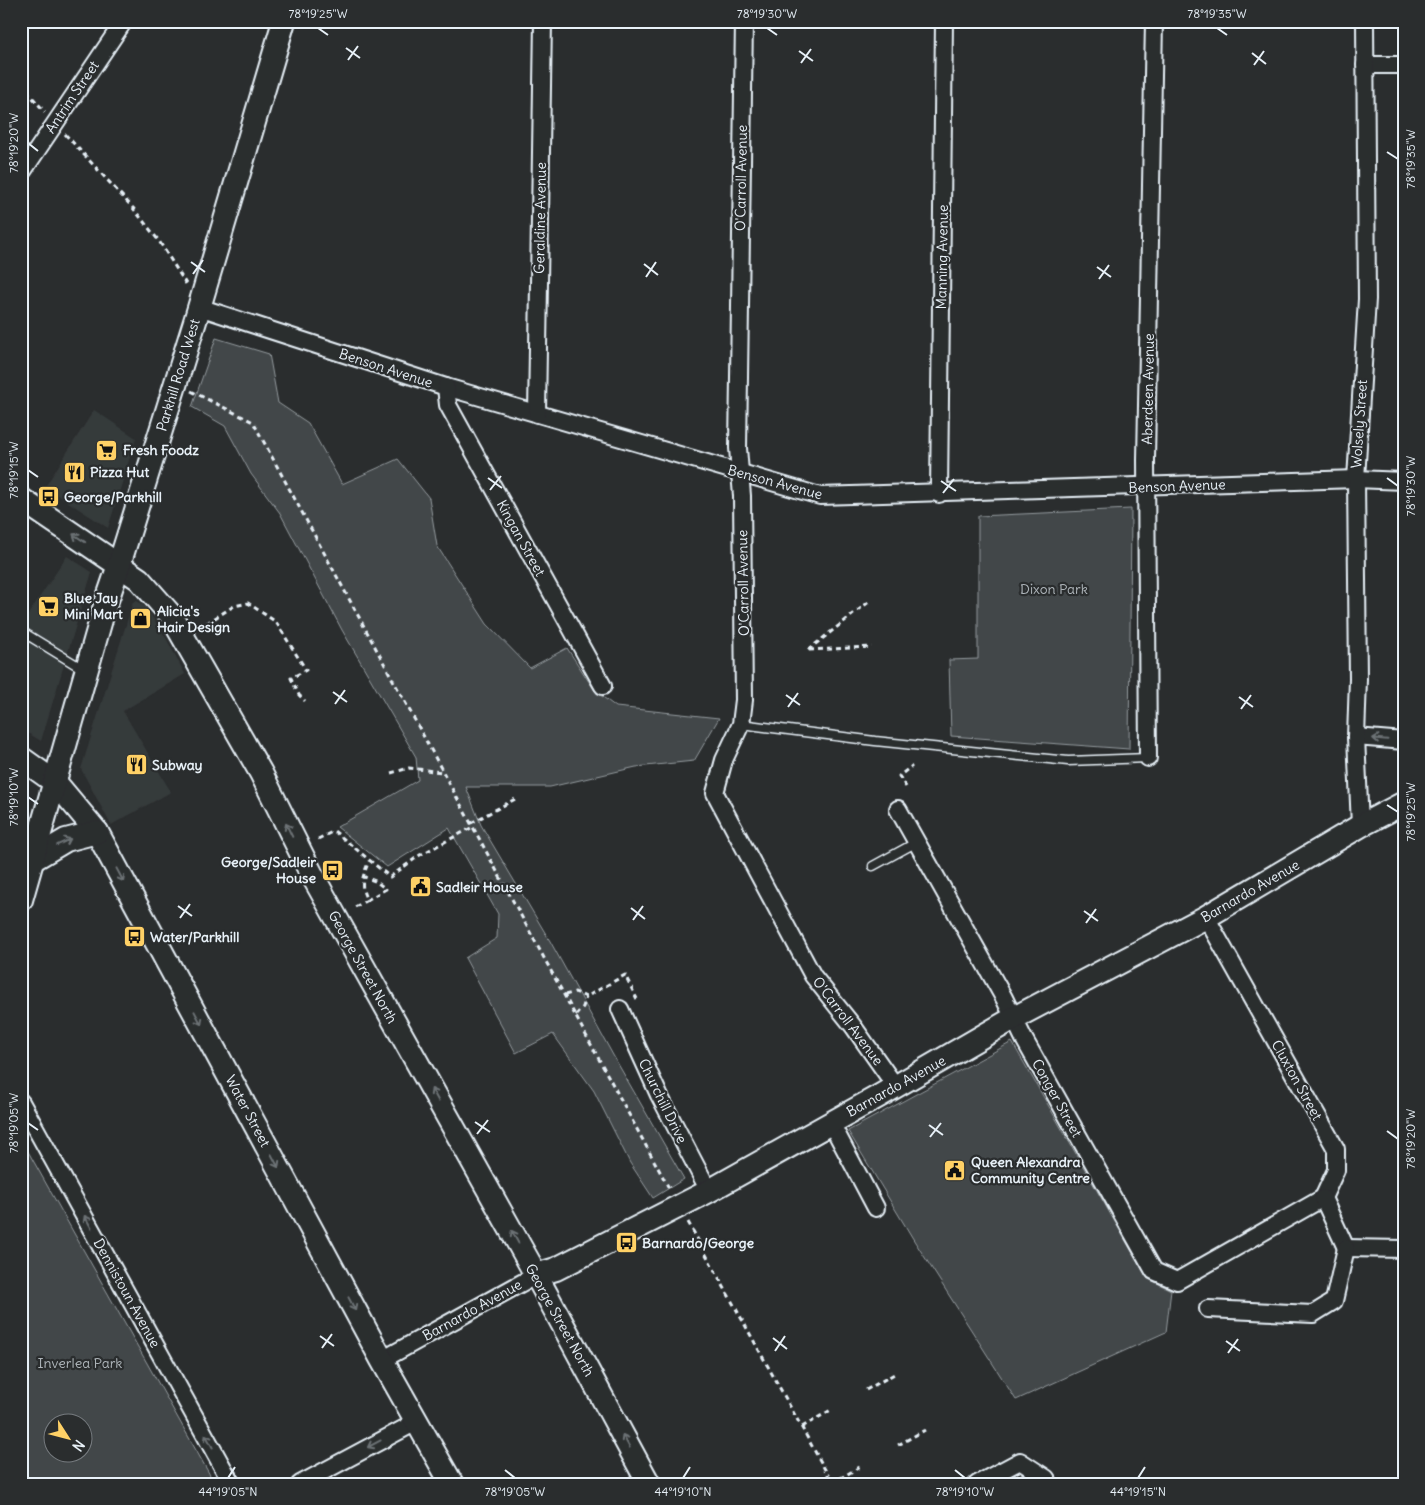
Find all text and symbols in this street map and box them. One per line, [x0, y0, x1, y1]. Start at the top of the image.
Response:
text: 78°19'25"W [288, 6, 348, 21]
text: 78°19'30"W [737, 6, 797, 21]
text: 78°19'35"W [1187, 6, 1247, 21]
street label: Antrim Street [41, 57, 103, 137]
text: 78°19'20"W [6, 113, 21, 173]
street label: O'Carroll Avenue [731, 125, 751, 231]
text: 78°19'35"W [1403, 129, 1418, 189]
street label: Geraldine Avenue [530, 162, 550, 274]
street label: Manning Avenue [932, 204, 952, 310]
street label: Parkhill Road West [152, 316, 204, 433]
street label: Aberdeen Avenue [1138, 333, 1158, 445]
street label: Benson Avenue [337, 344, 435, 392]
street label: Wolsely Street [1347, 379, 1371, 469]
supermarket icon: Fresh Foodz [95, 438, 119, 462]
text: 78°19'15"W [6, 441, 21, 499]
place label: Fresh Foodz [123, 441, 199, 459]
text: 78°19'30"W [1403, 456, 1418, 516]
restaurant icon: Pizza Hut [62, 460, 86, 484]
street label: Benson Avenue [726, 461, 824, 503]
place label: Pizza Hut [90, 463, 149, 481]
street label: Benson Avenue [1128, 475, 1226, 497]
bus stop icon: George/Parkhill [36, 485, 60, 509]
place label: George/Parkhill [64, 488, 162, 506]
street label: Kingan Street [493, 497, 549, 580]
street label: O'Carroll Avenue [733, 530, 753, 636]
one-way arrow [72, 533, 86, 543]
park label: Dixon Park [1020, 580, 1088, 598]
place label: Blue Jay Mini Mart [64, 589, 123, 623]
supermarket icon: Blue Jay Mini Mart [36, 594, 60, 618]
place label: Alicia's Hair Design [157, 602, 230, 636]
shop icon: Alicia's Hair Design [129, 607, 153, 631]
one-way arrow [1372, 734, 1388, 744]
restaurant icon: Subway [124, 753, 148, 777]
place label: Subway [152, 756, 203, 774]
text: 78°19'10"W [6, 768, 21, 826]
text: 78°19'25"W [1403, 782, 1418, 842]
one-way arrow [284, 823, 294, 838]
one-way arrow [56, 837, 71, 846]
place label: George/Sadleir House [221, 853, 316, 887]
street label: Barnardo Avenue [1197, 855, 1303, 927]
bus stop icon: George/Sadleir House [320, 858, 344, 882]
one-way arrow [116, 867, 126, 881]
public building icon: Sadleir House [408, 875, 432, 899]
place label: Sadleir House [436, 878, 523, 896]
street label: George Street North [324, 907, 402, 1027]
bus stop icon: Water/Parkhill [122, 925, 146, 949]
place label: Water/Parkhill [150, 928, 239, 946]
street label: O'Carroll Avenue [809, 973, 887, 1069]
one-way arrow [193, 1010, 203, 1024]
street label: Cluxton Street [1268, 1037, 1327, 1123]
street label: Barnardo Avenue [843, 1051, 949, 1121]
street label: Churchill Drive [635, 1056, 691, 1146]
street label: Conger Street [1028, 1056, 1086, 1141]
street label: Water Street [222, 1072, 275, 1150]
one-way arrow [430, 1088, 440, 1103]
text: 78°19'05"W [6, 1093, 21, 1153]
text: 78°19'20"W [1403, 1109, 1418, 1169]
one-way arrow [270, 1153, 280, 1168]
place label: Queen Alexandra Community Centre [971, 1153, 1090, 1187]
public building icon: Queen Alexandra Community Centre [943, 1158, 967, 1182]
one-way arrow [83, 1215, 93, 1230]
one-way arrow [509, 1230, 519, 1244]
bus stop icon: Barnardo/George [614, 1231, 638, 1255]
place label: Barnardo/George [642, 1234, 755, 1252]
street label: Dennistoun Avenue [89, 1235, 165, 1351]
street label: George Street North [521, 1260, 599, 1380]
street label: Barnardo Avenue [419, 1275, 525, 1345]
one-way arrow [347, 1296, 357, 1311]
park label: Inverlea Park [38, 1354, 122, 1372]
north arrow [42, 1412, 92, 1462]
one-way arrow [203, 1434, 213, 1449]
one-way arrow [621, 1434, 630, 1449]
text: N [68, 1436, 89, 1455]
one-way arrow [367, 1439, 382, 1449]
text: 44°19'05"N [198, 1484, 258, 1499]
text: 78°19'05"W [485, 1484, 545, 1499]
text: 44°19'10"N [655, 1484, 711, 1499]
text: 78°19'10"W [936, 1484, 994, 1499]
text: 44°19'15"N [1110, 1484, 1166, 1499]

